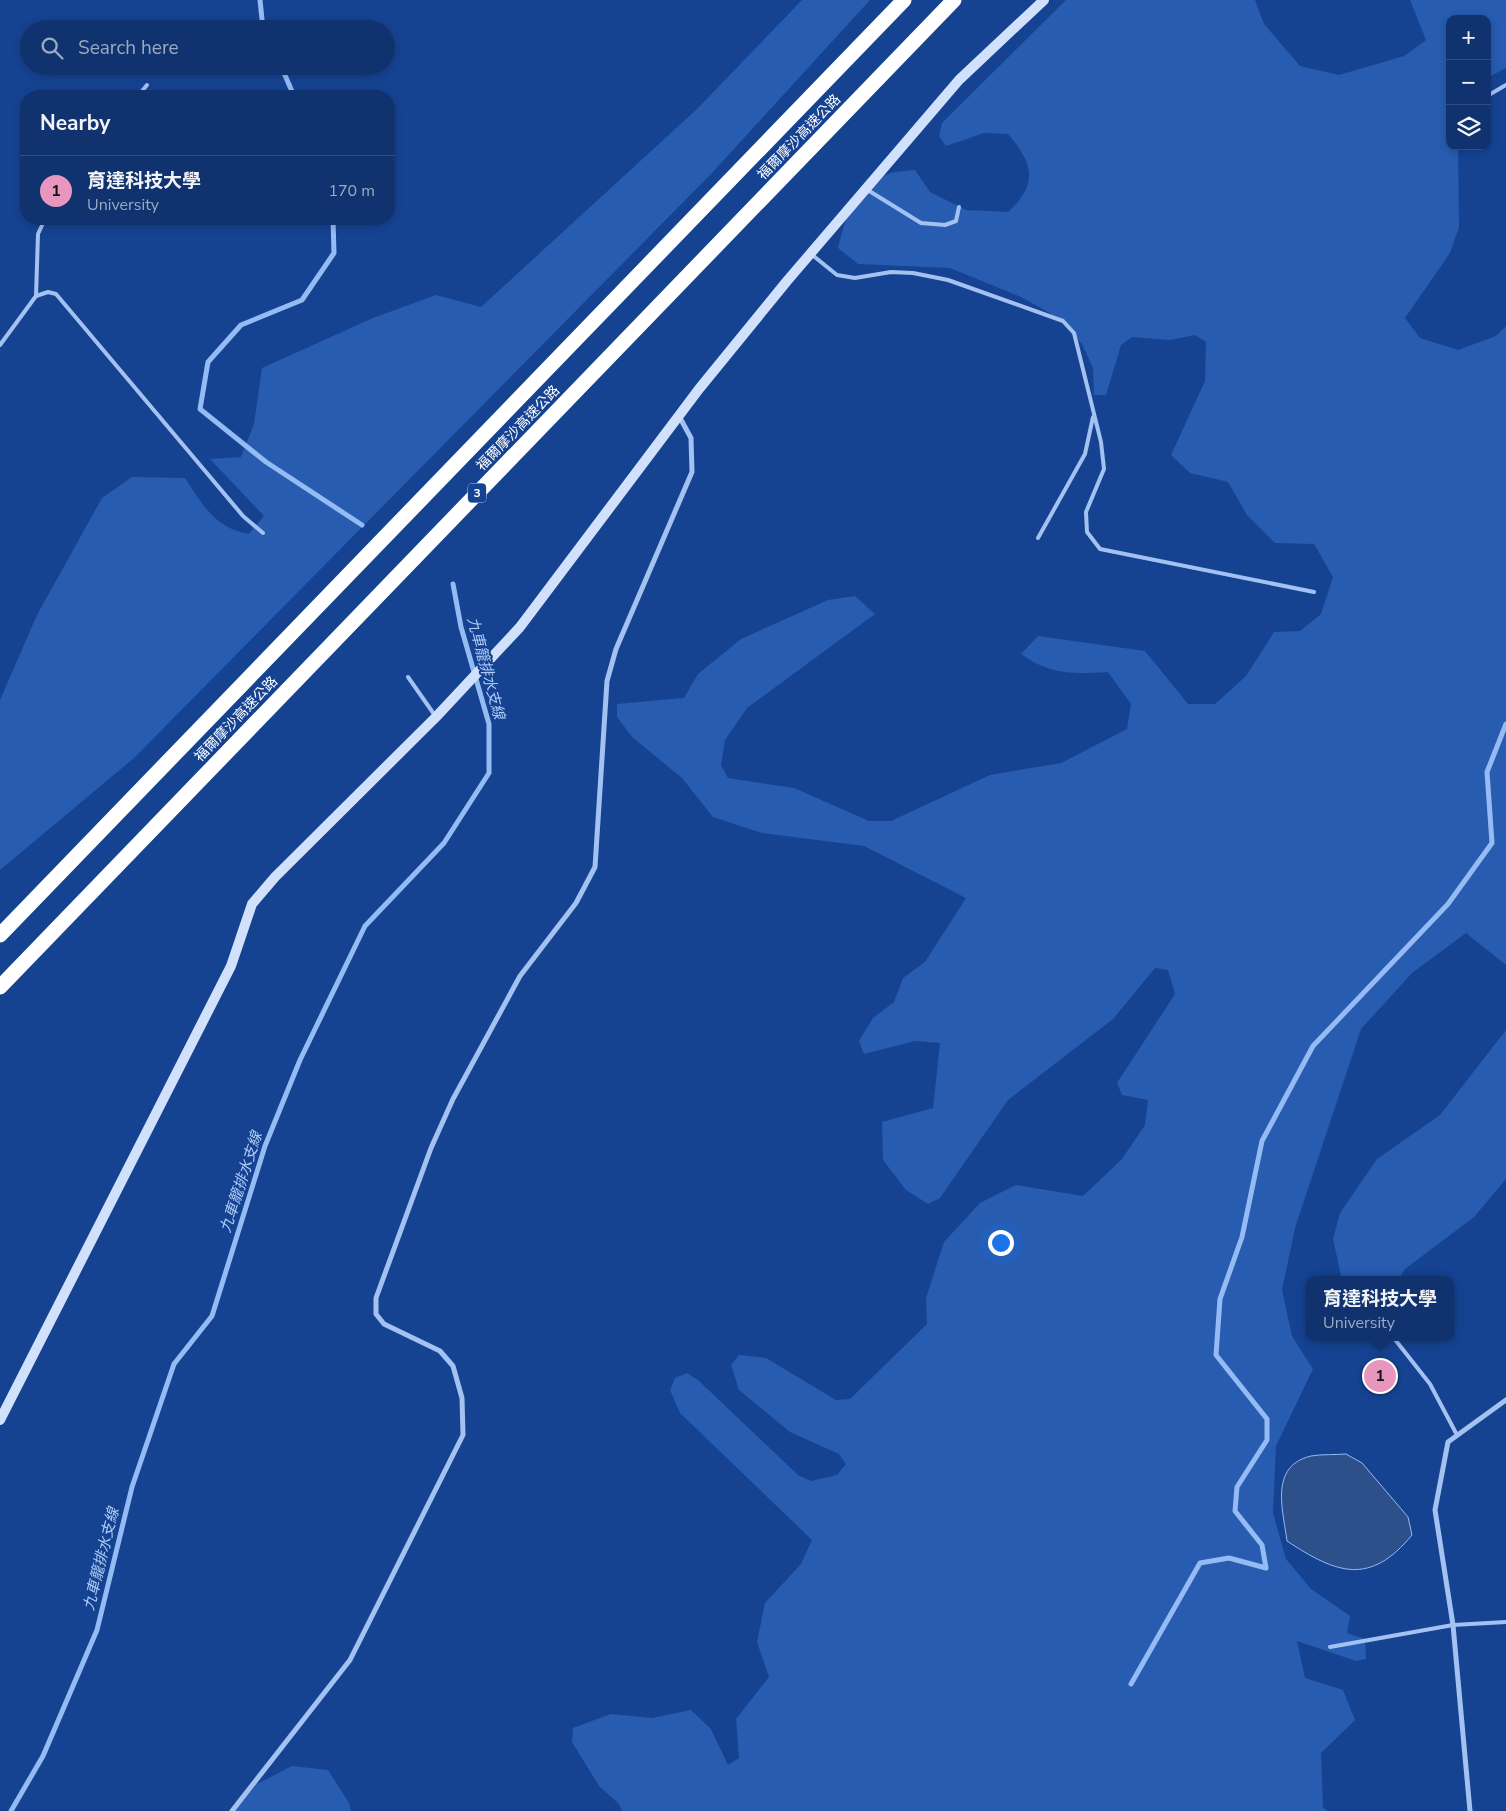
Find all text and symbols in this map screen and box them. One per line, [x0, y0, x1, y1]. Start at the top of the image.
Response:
map controls [1446, 15, 1491, 150]
button: + [1446, 15, 1491, 60]
search box [20, 20, 395, 75]
icon: search [38, 34, 66, 62]
text: Search here [78, 35, 179, 61]
button: − [1446, 60, 1491, 105]
street label: 福爾摩沙高速公路 [753, 90, 845, 184]
button: layers [1446, 105, 1491, 150]
text: Nearby [40, 109, 110, 137]
text: 育達科技大學 [87, 168, 201, 194]
text: 1 [51, 180, 61, 202]
text: 170 m [328, 180, 375, 202]
text: University [87, 194, 159, 216]
street label: 福爾摩沙高速公路 [472, 381, 564, 475]
road number: 3 [468, 483, 486, 502]
water label: 九車籠排水支線 [463, 615, 510, 723]
street label: 福爾摩沙高速公路 [190, 672, 282, 766]
water label: 九車籠排水支線 [215, 1127, 267, 1235]
your location [988, 1230, 1014, 1256]
popup [1306, 1276, 1454, 1341]
text: 育達科技大學 [1323, 1286, 1437, 1312]
text: University [1323, 1312, 1395, 1334]
pin: 1 [1364, 1357, 1396, 1395]
water label: 九車籠排水支線 [79, 1504, 124, 1612]

